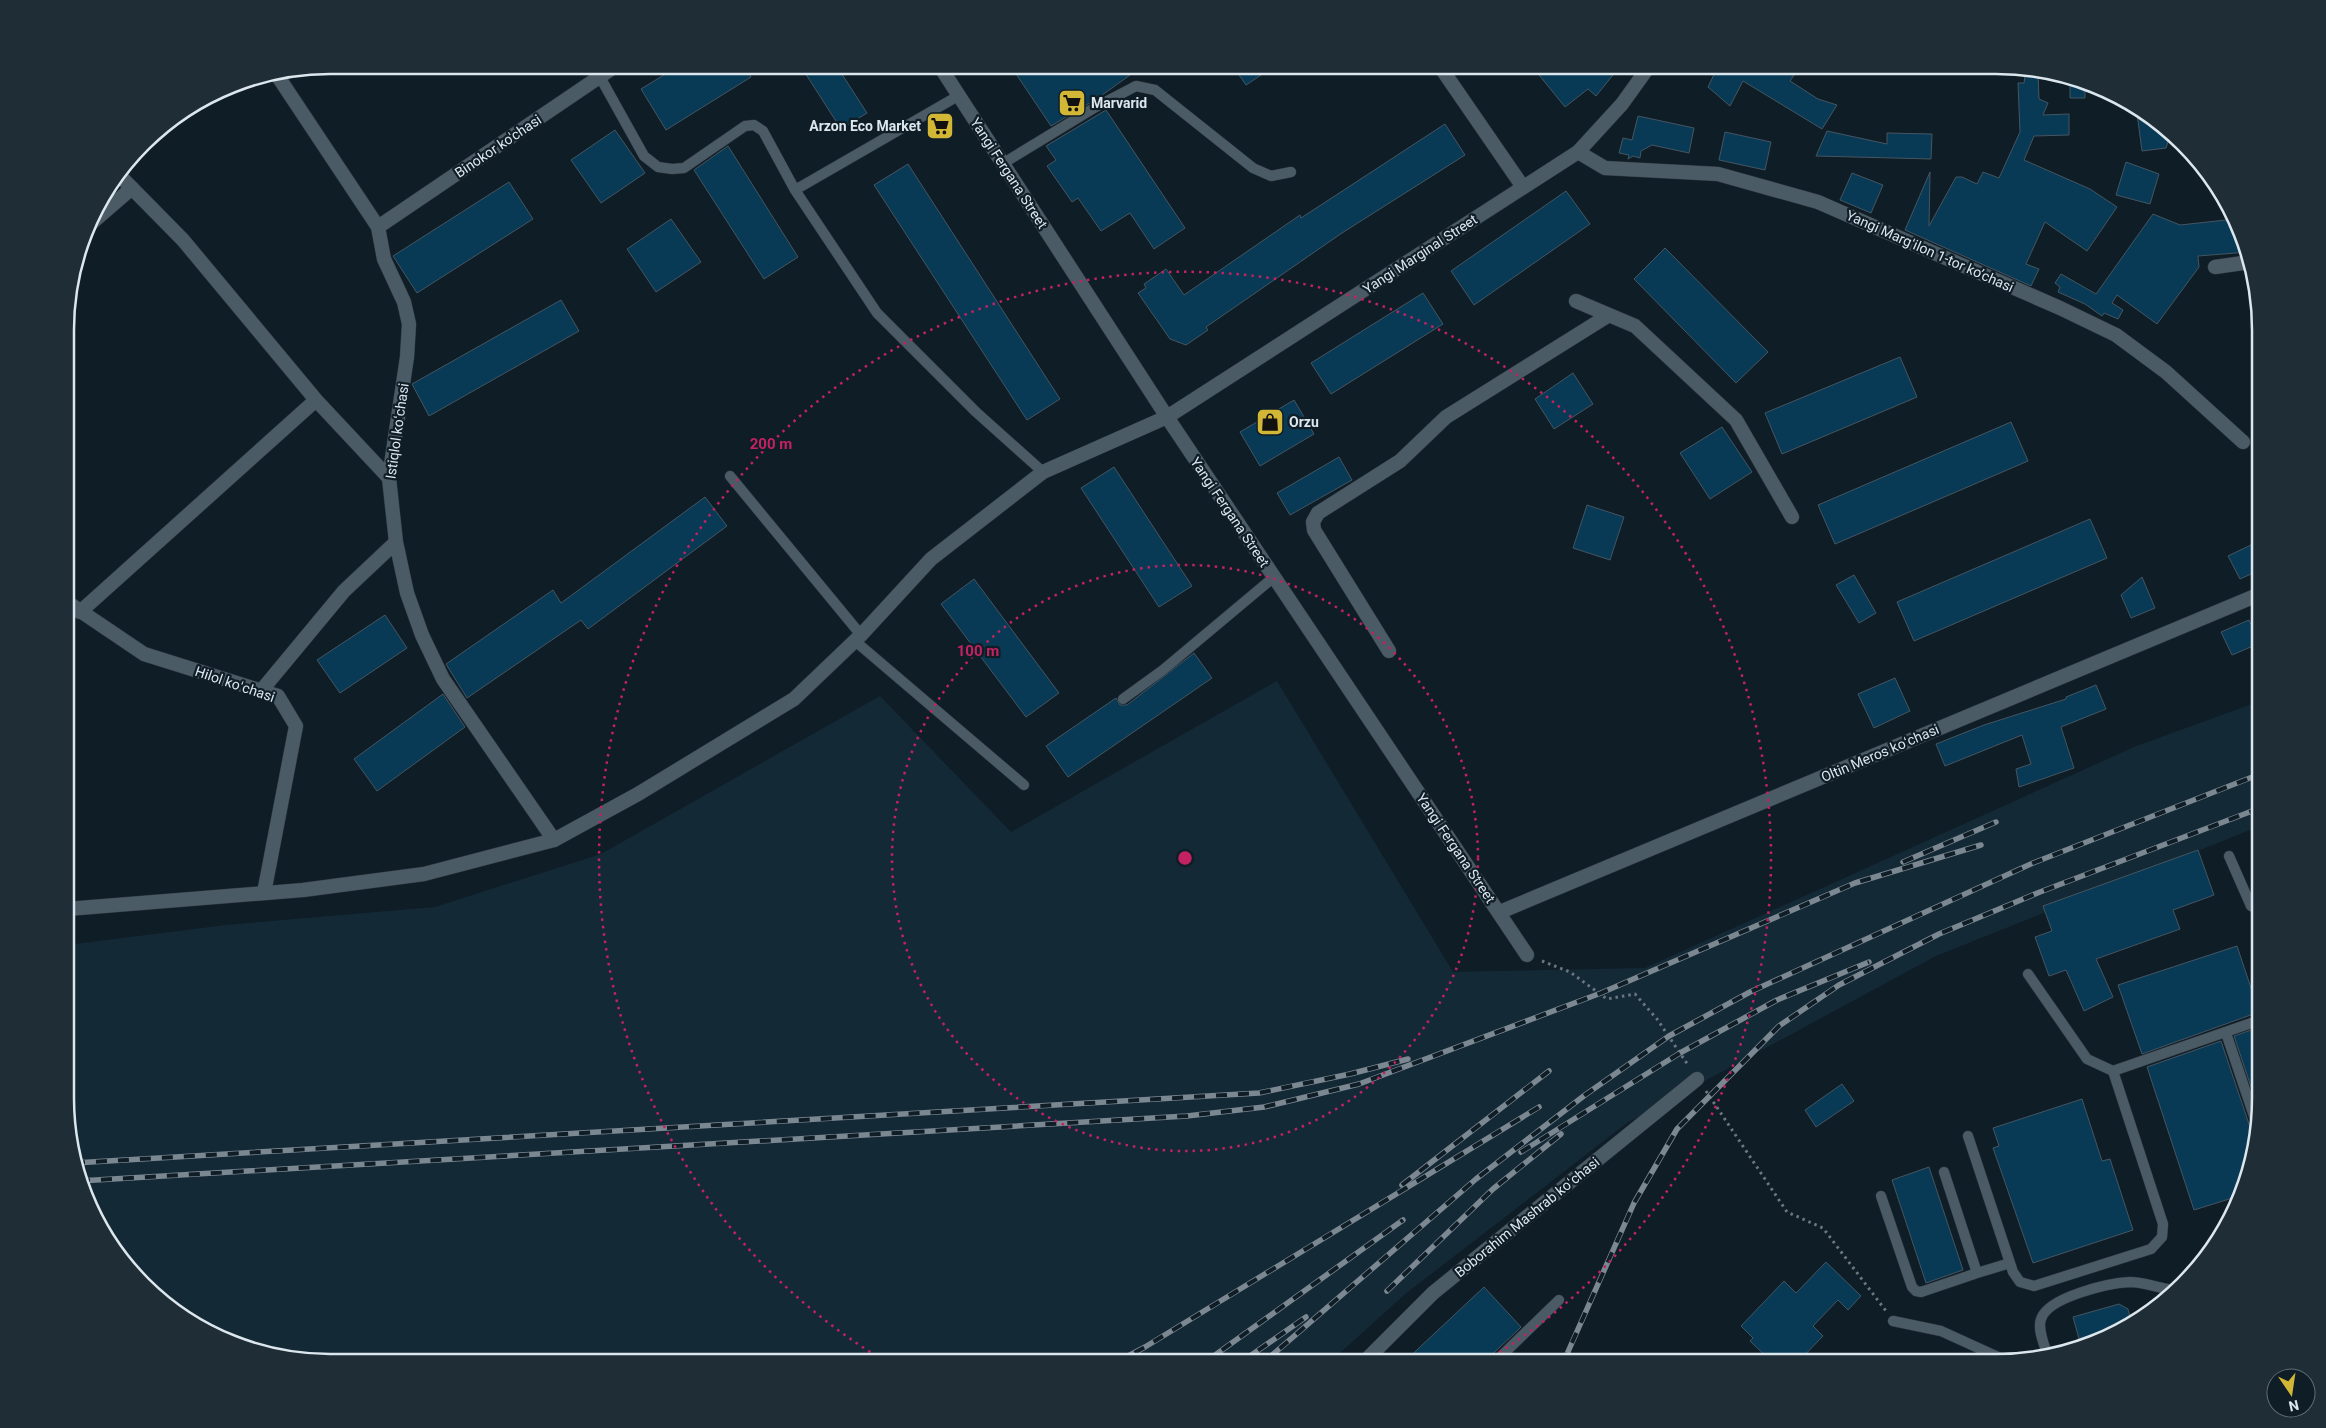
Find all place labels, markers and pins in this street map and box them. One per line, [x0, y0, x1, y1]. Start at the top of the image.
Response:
supermarket icon: Marvarid [1057, 88, 1087, 118]
place label: Marvarid [1091, 95, 1147, 111]
supermarket icon: Arzon Eco Market [925, 111, 955, 141]
place label: Arzon Eco Market [809, 118, 921, 134]
shop icon: Orzu [1255, 407, 1285, 437]
place label: Orzu [1289, 414, 1319, 430]
centre of rings [1176, 849, 1194, 867]

